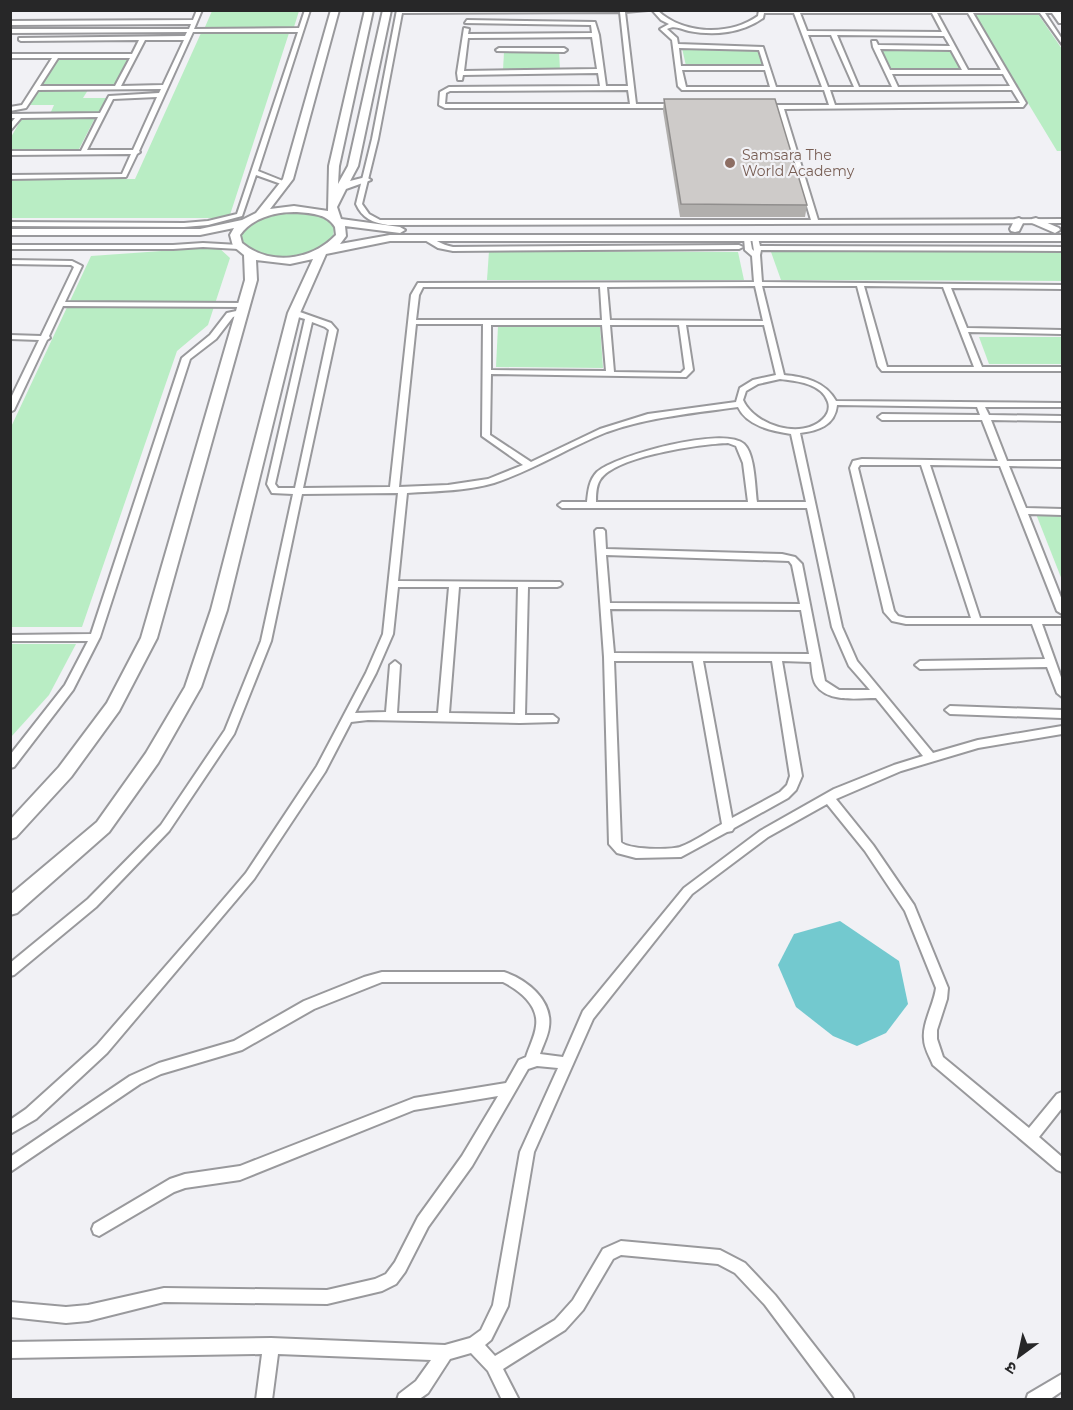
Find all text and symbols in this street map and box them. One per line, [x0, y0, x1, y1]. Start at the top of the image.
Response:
place label: Samsara The World Academy [742, 146, 855, 180]
marker: Samsara The World Academy [723, 156, 737, 170]
north arrow [989, 1326, 1049, 1386]
text: उ [1001, 1357, 1020, 1379]

